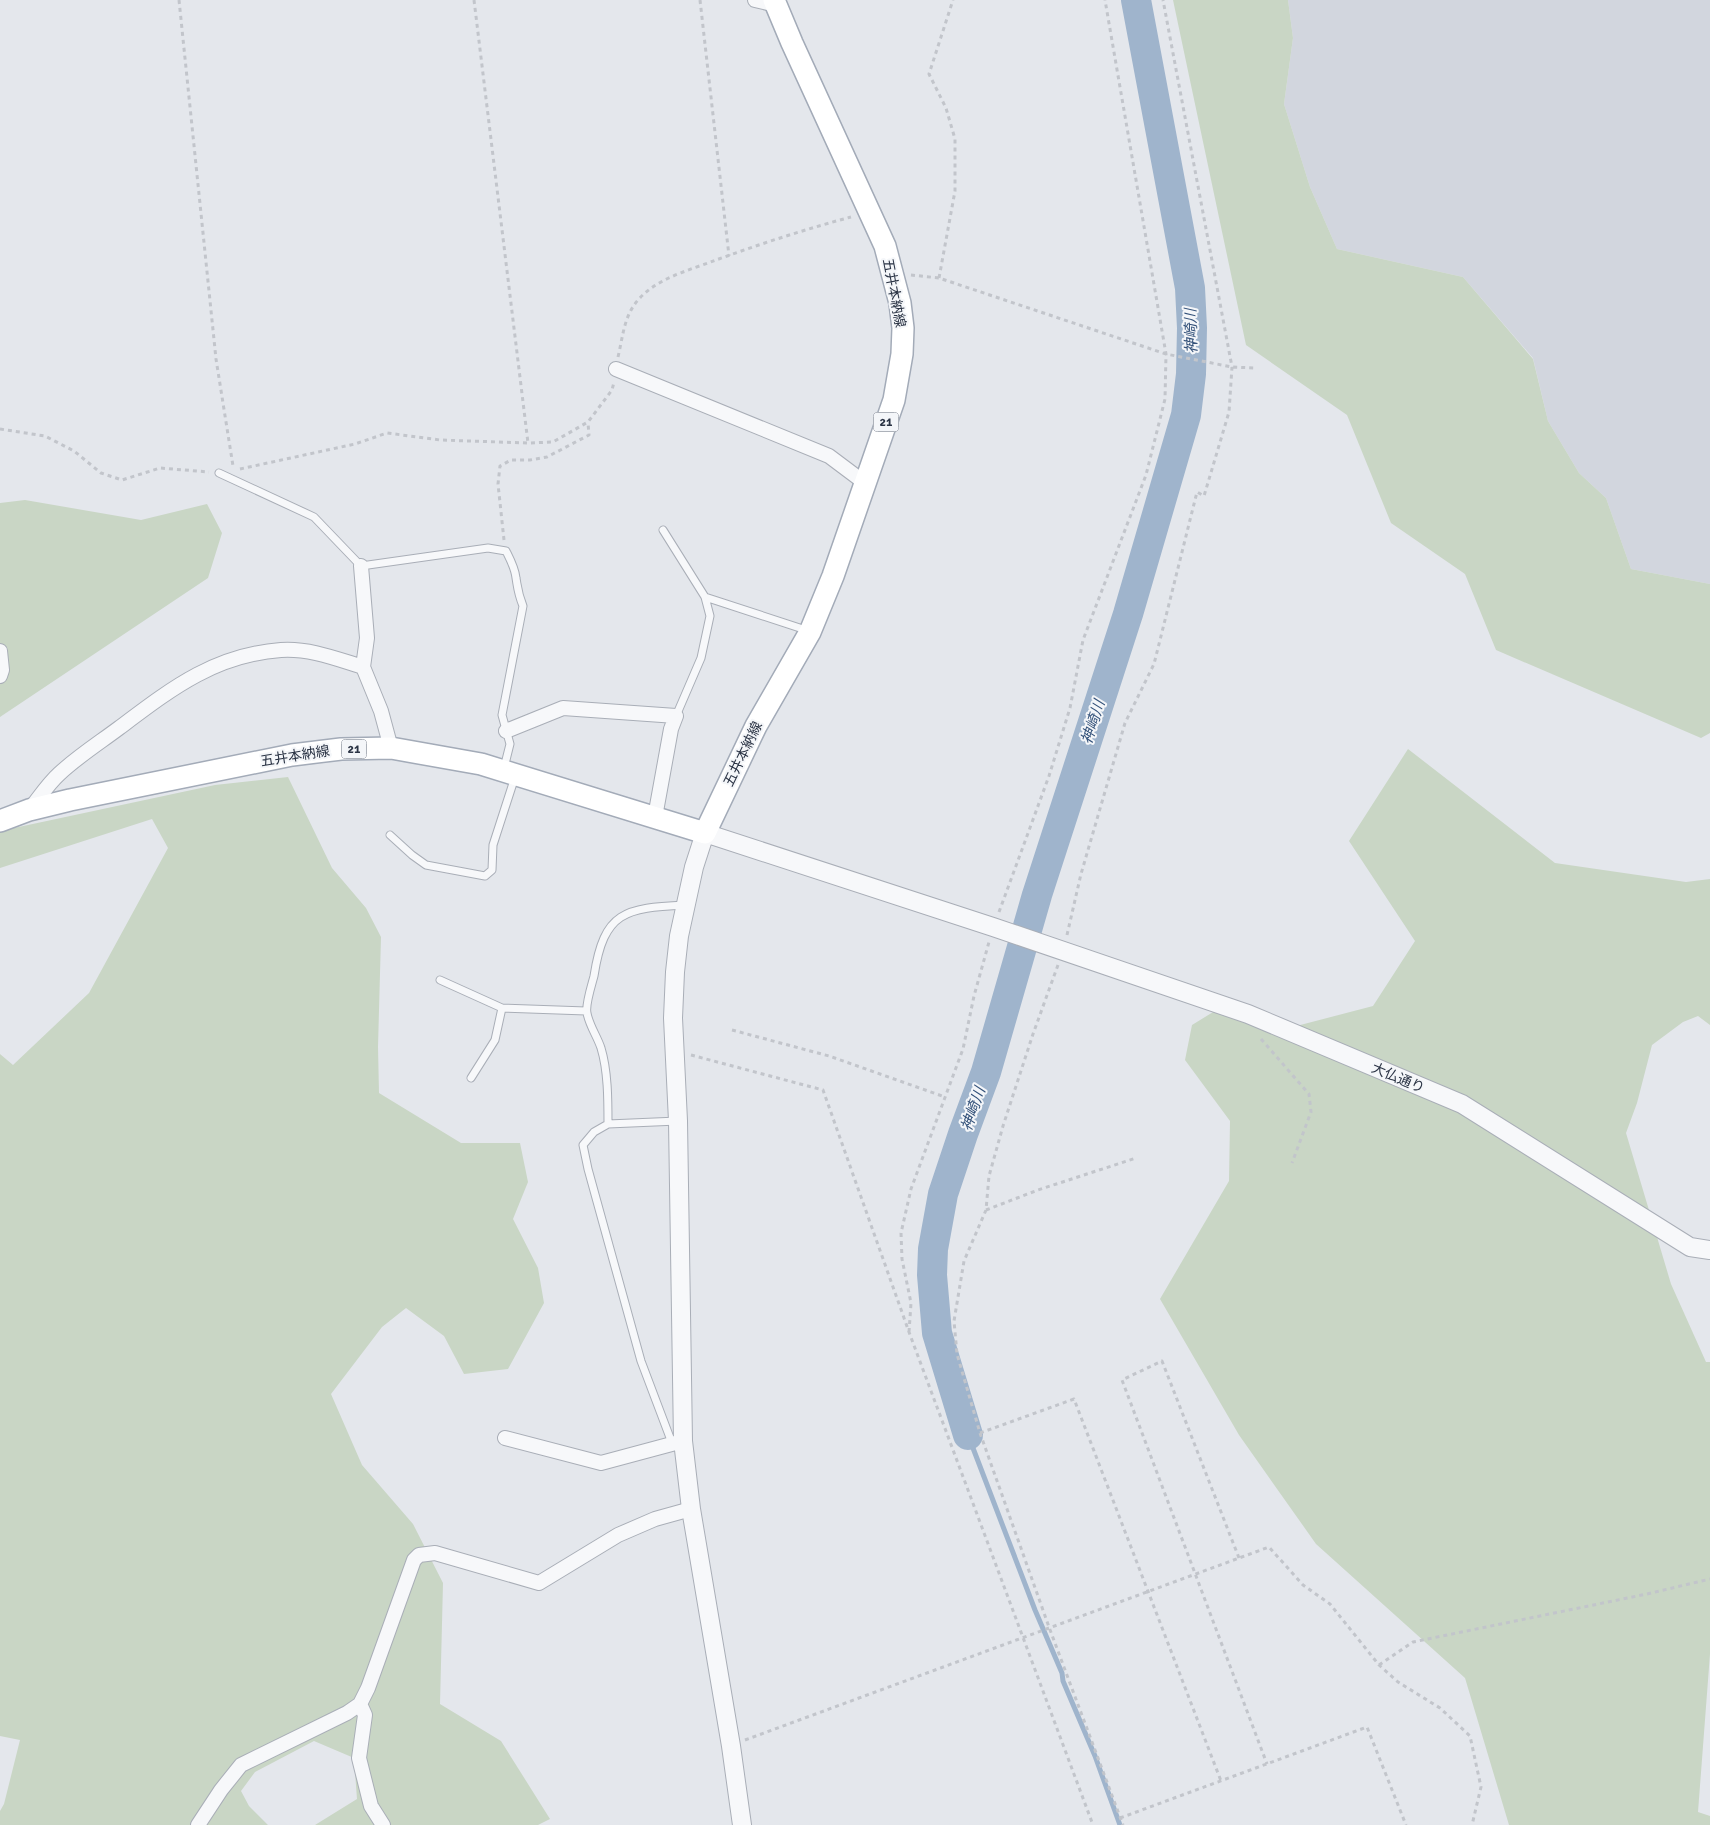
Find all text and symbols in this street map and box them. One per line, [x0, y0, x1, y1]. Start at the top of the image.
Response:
street label: 五井本納線 [879, 257, 909, 329]
water label: 神崎川 [1182, 306, 1200, 354]
road number: 21 [874, 412, 898, 432]
water label: 神崎川 [1077, 696, 1109, 746]
street label: 五井本納線 [720, 719, 766, 789]
road number: 21 [342, 740, 366, 759]
street label: 五井本納線 [259, 742, 331, 770]
street label: 大仏通り [1369, 1059, 1427, 1097]
water label: 神崎川 [957, 1083, 989, 1133]

